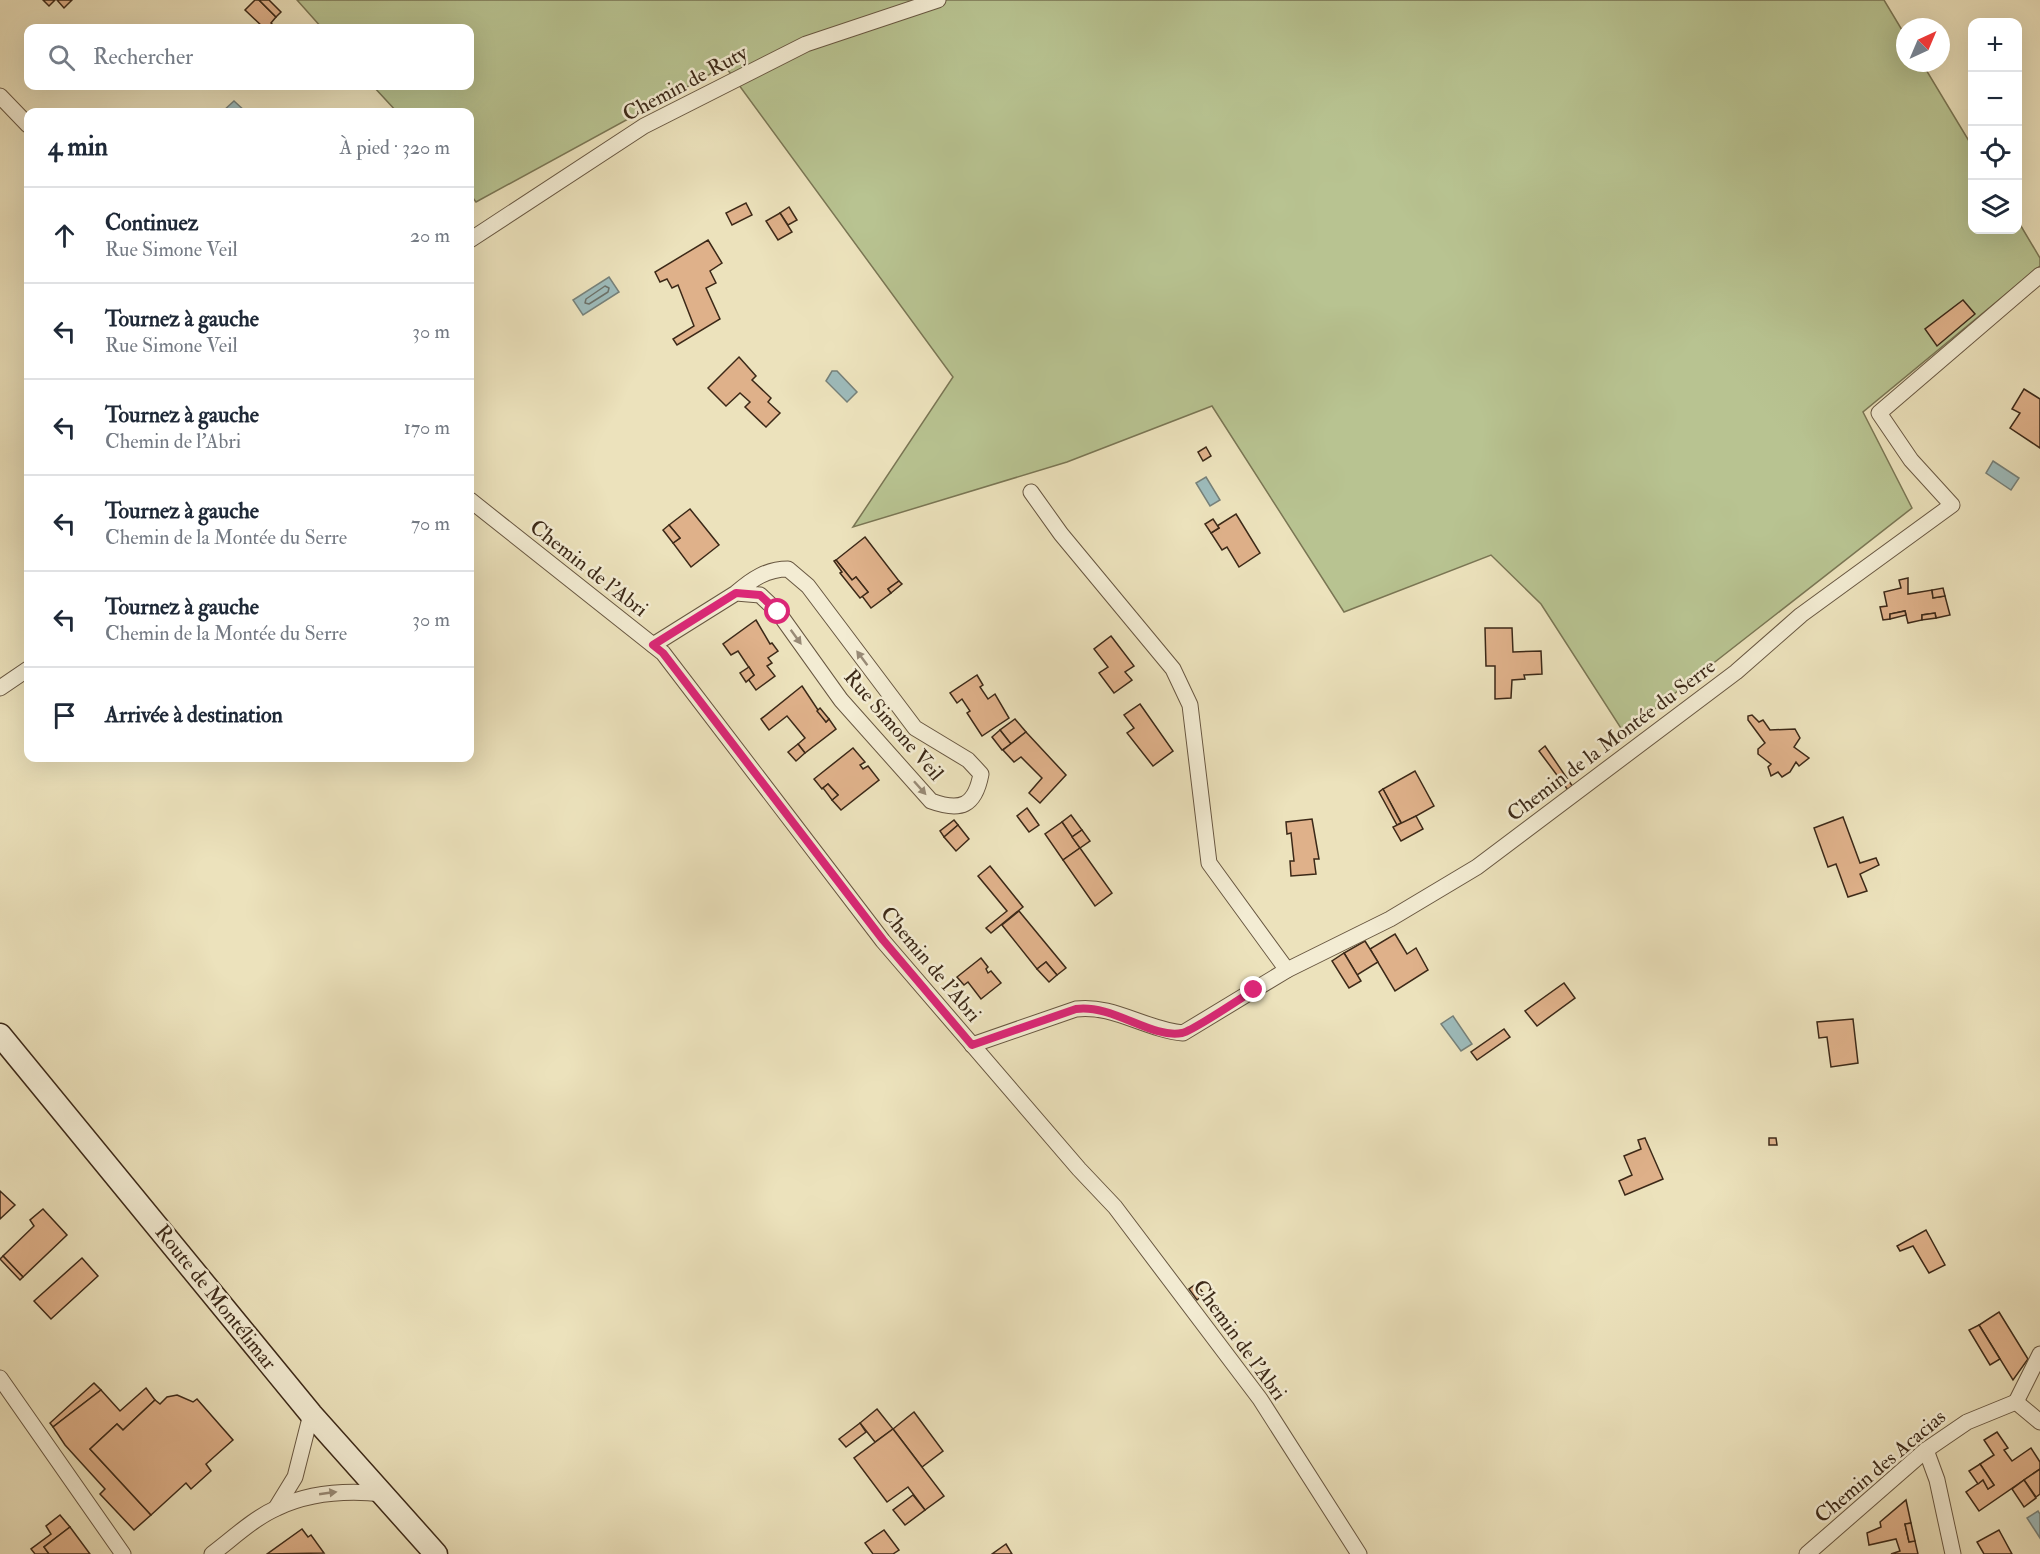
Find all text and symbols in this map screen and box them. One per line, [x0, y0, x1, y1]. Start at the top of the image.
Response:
north arrow [1896, 18, 1950, 72]
map controls [1968, 18, 2022, 234]
button: + [1968, 18, 2022, 72]
search box [24, 24, 474, 90]
street label: Chemin de Ruty [618, 39, 753, 128]
icon: search [45, 41, 78, 74]
text: Rechercher [93, 43, 193, 71]
button: − [1968, 72, 2022, 126]
button: locate [1968, 126, 2022, 180]
text: 4 min [48, 131, 108, 163]
text: À pied · 320 m [339, 135, 450, 160]
button: layers [1968, 180, 2022, 234]
text: Continuez [105, 209, 198, 237]
icon: ahead [48, 219, 81, 252]
text: 20 m [410, 223, 450, 248]
text: Rue Simone Veil [105, 237, 238, 262]
text: Tournez à gauche [105, 305, 259, 333]
icon: left [48, 315, 81, 348]
text: 30 m [412, 319, 450, 344]
text: Rue Simone Veil [105, 333, 238, 358]
text: Tournez à gauche [105, 401, 259, 429]
icon: left [48, 411, 81, 444]
text: 170 m [404, 415, 450, 440]
text: Chemin de l'Abri [105, 429, 241, 454]
text: Tournez à gauche [105, 497, 259, 525]
icon: left [48, 507, 81, 540]
text: 70 m [411, 511, 450, 536]
street label: Chemin de l'Abri [524, 514, 654, 623]
text: Chemin de la Montée du Serre [105, 525, 347, 550]
text: Tournez à gauche [105, 593, 259, 621]
route start [764, 598, 790, 624]
icon: left [48, 603, 81, 636]
text: 30 m [412, 607, 450, 632]
text: Chemin de la Montée du Serre [105, 621, 347, 646]
one-way arrow [790, 629, 802, 645]
one-way arrow [856, 650, 868, 665]
street label: Chemin de la Montée du Serre [1502, 653, 1721, 828]
street label: Rue Simone Veil [838, 664, 950, 787]
icon: arrive [48, 699, 81, 732]
text: Arrivée à destination [105, 701, 283, 729]
one-way arrow [913, 780, 926, 795]
street label: Chemin de l'Abri [874, 901, 987, 1028]
route end [1240, 976, 1266, 1002]
street label: Route de Montélimar [149, 1219, 283, 1376]
street label: Chemin de l'Abri [1187, 1275, 1293, 1406]
street label: Chemin des Acacias [1809, 1404, 1952, 1529]
one-way arrow [319, 1489, 338, 1498]

